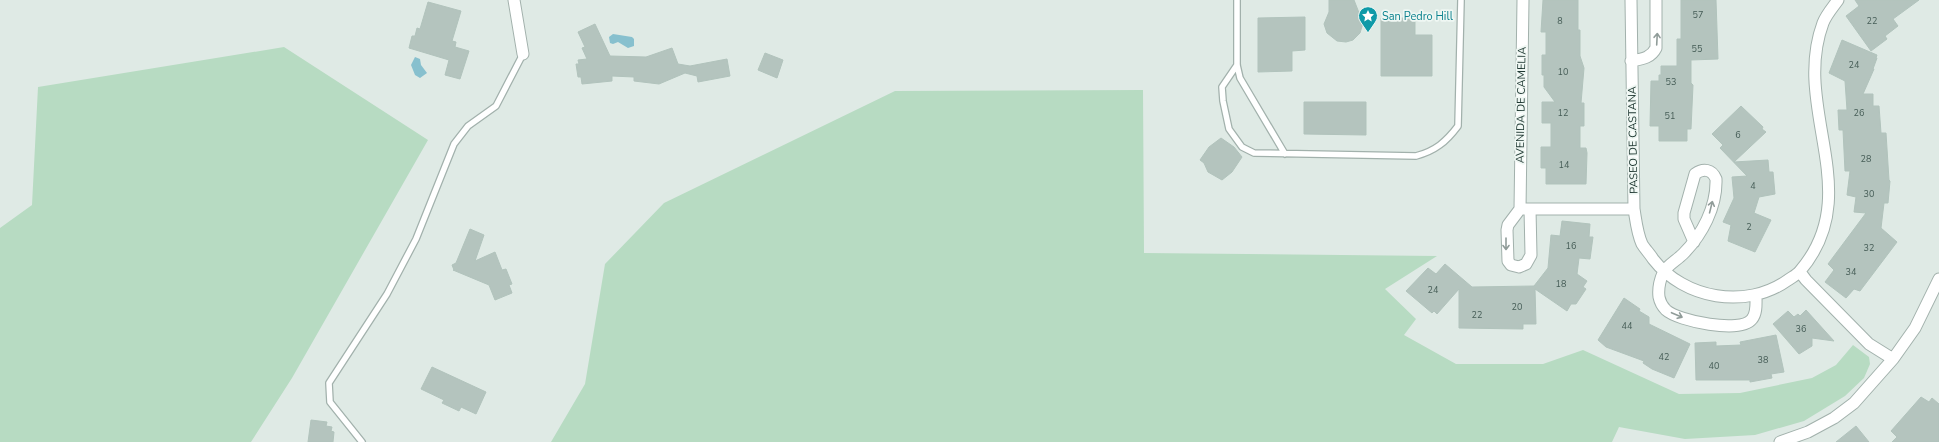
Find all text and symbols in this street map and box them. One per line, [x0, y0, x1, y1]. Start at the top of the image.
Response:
place icon: San Pedro Hill [1357, 5, 1379, 33]
place label: San Pedro Hill [1382, 9, 1454, 24]
house number: 57 [1693, 9, 1703, 21]
house number: 8 [1557, 15, 1563, 27]
house number: 22 [1867, 15, 1877, 27]
one-way arrow [1653, 33, 1660, 46]
house number: 55 [1692, 43, 1702, 55]
street label: AVENIDA DE CAMELIA [1512, 47, 1530, 163]
house number: 24 [1849, 59, 1860, 71]
house number: 10 [1558, 66, 1568, 78]
house number: 53 [1666, 76, 1676, 88]
street label: PASEO DE CASTANA [1625, 86, 1641, 194]
house number: 12 [1558, 107, 1568, 119]
house number: 26 [1854, 107, 1864, 119]
house number: 51 [1665, 110, 1675, 122]
house number: 6 [1735, 129, 1741, 141]
house number: 28 [1861, 153, 1871, 165]
house number: 14 [1559, 159, 1570, 171]
house number: 4 [1750, 180, 1756, 192]
house number: 30 [1864, 188, 1874, 200]
one-way arrow [1708, 201, 1716, 214]
house number: 2 [1746, 221, 1752, 233]
one-way arrow [1503, 237, 1510, 250]
house number: 16 [1566, 240, 1576, 252]
house number: 32 [1864, 242, 1874, 254]
house number: 34 [1846, 266, 1857, 278]
house number: 18 [1556, 278, 1566, 290]
house number: 24 [1428, 284, 1439, 296]
house number: 20 [1512, 301, 1522, 313]
house number: 22 [1472, 309, 1482, 321]
one-way arrow [1670, 312, 1682, 319]
house number: 44 [1622, 320, 1633, 332]
house number: 36 [1796, 323, 1806, 335]
house number: 42 [1659, 351, 1669, 363]
house number: 38 [1758, 354, 1768, 366]
house number: 40 [1709, 360, 1719, 372]

